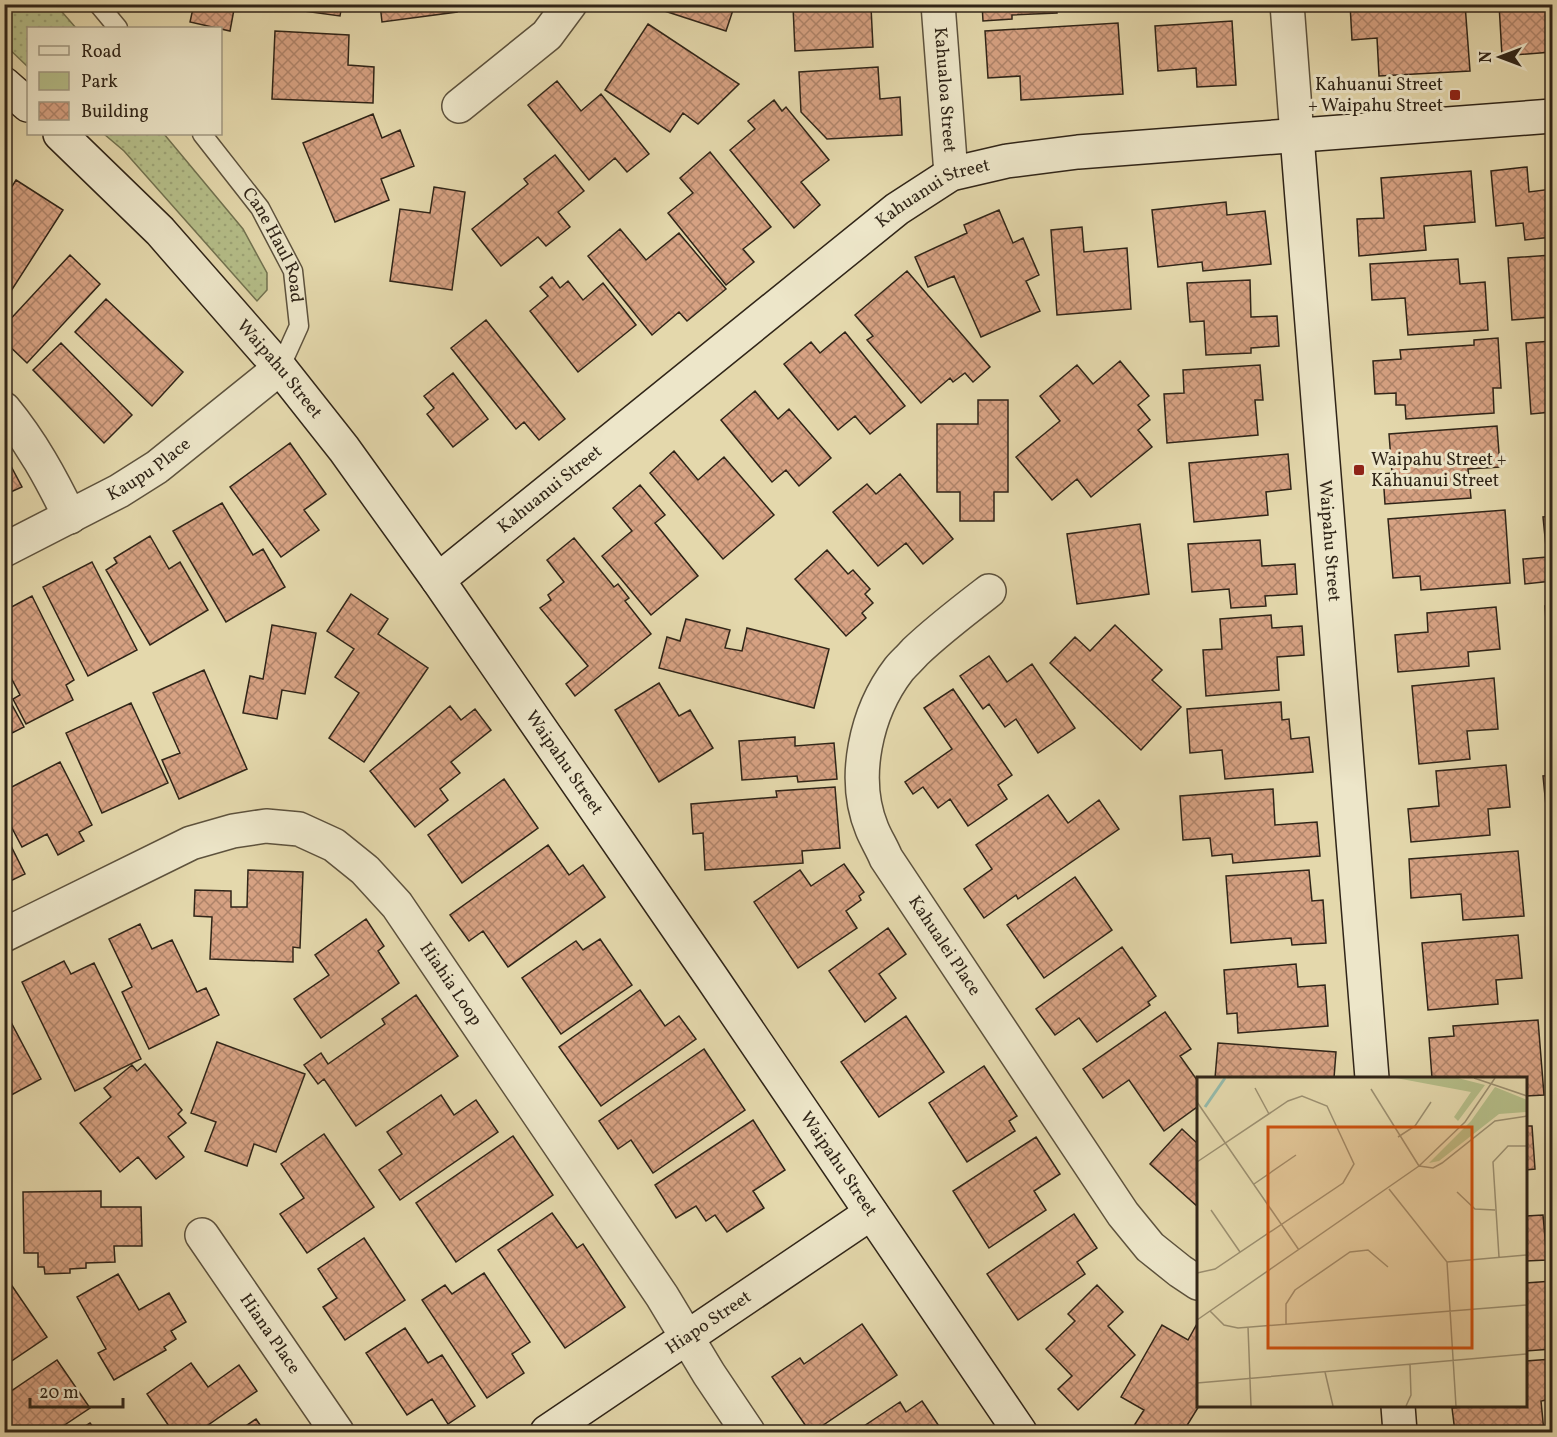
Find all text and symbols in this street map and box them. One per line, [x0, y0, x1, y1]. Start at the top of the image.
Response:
street label: Kahualoa Street [927, 26, 962, 153]
legend [27, 27, 222, 135]
north arrow [1470, 27, 1530, 87]
text: Road [81, 40, 122, 65]
text: N [1476, 51, 1498, 63]
text: Park [81, 70, 118, 95]
place label: Kahuanui Street + Waipahu Street [1308, 73, 1443, 119]
marker: Kahuanui Street + Waipahu Street [1448, 88, 1462, 102]
text: Building [81, 100, 149, 125]
street label: Kahuanui Street [870, 153, 992, 234]
street label: Cane Haul Road [236, 182, 309, 304]
street label: Waipahu Street [231, 314, 328, 424]
street label: Kaupu Place [103, 432, 196, 507]
street label: Kahuanui Street [492, 439, 608, 540]
place label: Waipahu Street + Kahuanui Street [1371, 448, 1507, 494]
marker: Waipahu Street + Kahuanui Street [1352, 463, 1366, 477]
street label: Waipahu Street [1312, 479, 1347, 603]
street label: Waipahu Street [519, 706, 609, 820]
street label: Kahualei Place [902, 891, 987, 1001]
street label: Hiahia Loop [413, 937, 488, 1031]
inset map [1197, 1077, 1527, 1407]
street label: Waipahu Street [794, 1107, 883, 1222]
street label: Hiapo Street [661, 1285, 756, 1361]
street label: Hiana Place [233, 1289, 306, 1379]
scale bar [30, 1371, 123, 1409]
text: 20 m [39, 1381, 79, 1406]

